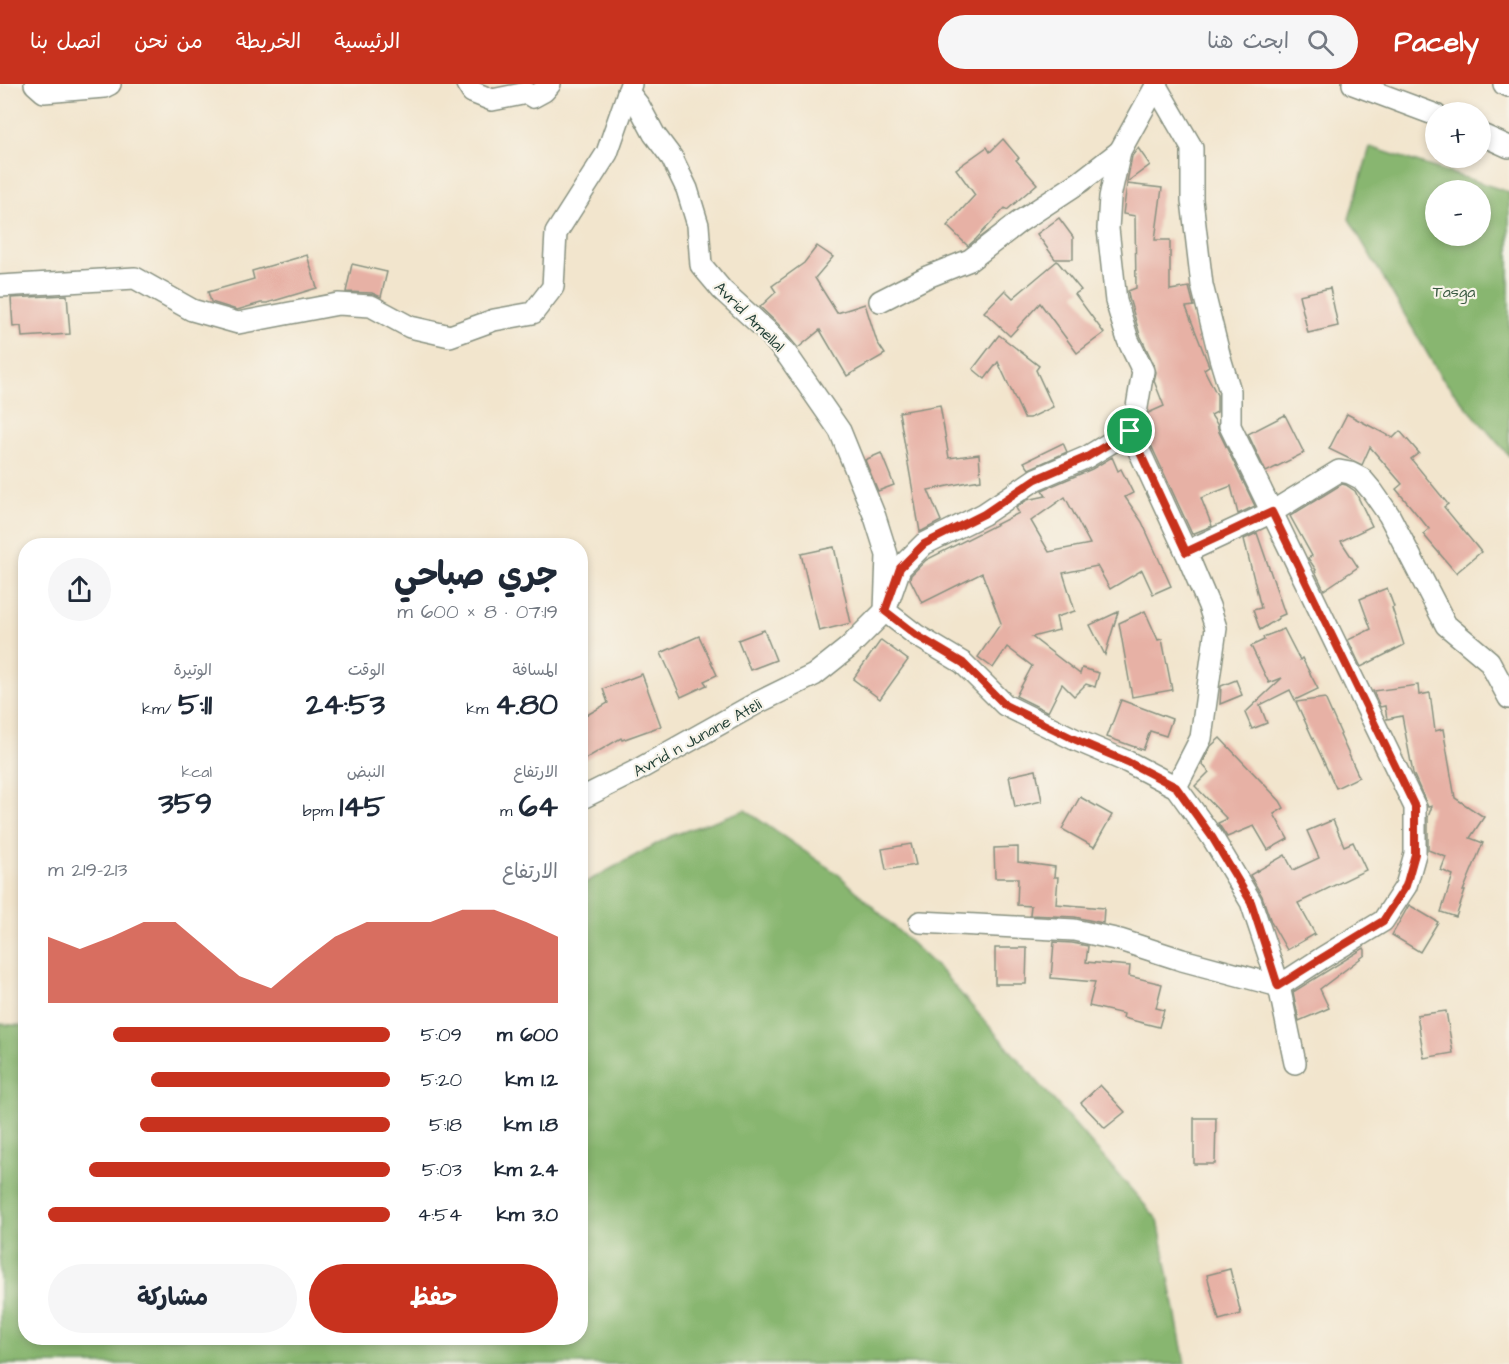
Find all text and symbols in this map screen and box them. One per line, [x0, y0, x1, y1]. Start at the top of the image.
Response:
search box [938, 15, 1358, 69]
text: Pacely [1394, 23, 1479, 62]
text: ابحث هنا [1207, 26, 1289, 57]
icon: search [1304, 26, 1337, 59]
text: اتصل بنا [30, 27, 101, 56]
text: من نحن [134, 27, 203, 56]
text: الخريطة [236, 27, 301, 56]
text: الرئيسية [334, 27, 400, 56]
map controls [1425, 102, 1491, 246]
button: + [1425, 102, 1491, 168]
button: − [1425, 180, 1491, 246]
street label: Avrid Amellal [709, 277, 789, 357]
park label: Tasga [1433, 281, 1475, 304]
pin [1104, 405, 1155, 456]
icon: arrive [1113, 414, 1146, 447]
text: جري صباحي [394, 552, 558, 598]
button: share [48, 558, 111, 621]
text: 07:19 · 8 × 600 m [397, 598, 558, 626]
text: الوتيرة [173, 659, 212, 681]
text: الوقت [348, 659, 385, 681]
text: المسافة [512, 659, 558, 681]
text: 5:11 [178, 684, 212, 726]
text: 24:53 [306, 684, 385, 726]
text: 4.80 [495, 684, 558, 726]
street label: Avrid n Junane Atɛli [629, 693, 766, 782]
text: /km [142, 698, 178, 720]
text: km [466, 698, 495, 720]
text: kcal [181, 761, 212, 783]
text: النبض [347, 761, 385, 783]
text: الارتفاع [513, 761, 558, 783]
text: 359 [158, 783, 212, 825]
text: 145 [340, 786, 385, 828]
text: 64 [519, 786, 558, 828]
text: bpm [303, 800, 340, 822]
text: m [500, 800, 519, 822]
text: 213–219 m [48, 856, 127, 884]
text: الارتفاع [502, 858, 558, 886]
text: 5:09 [420, 1021, 462, 1049]
text: 600 m [497, 1021, 558, 1049]
text: 5:20 [420, 1066, 462, 1094]
text: 1.2 km [505, 1066, 558, 1094]
text: 5:18 [429, 1111, 462, 1139]
text: 1.8 km [504, 1111, 558, 1139]
text: 5:03 [422, 1156, 462, 1184]
text: 2.4 km [494, 1156, 558, 1184]
text: 4:54 [417, 1201, 462, 1229]
text: 3.0 km [497, 1201, 558, 1229]
button: مشاركة [48, 1264, 297, 1333]
button: حفظ [309, 1264, 558, 1333]

